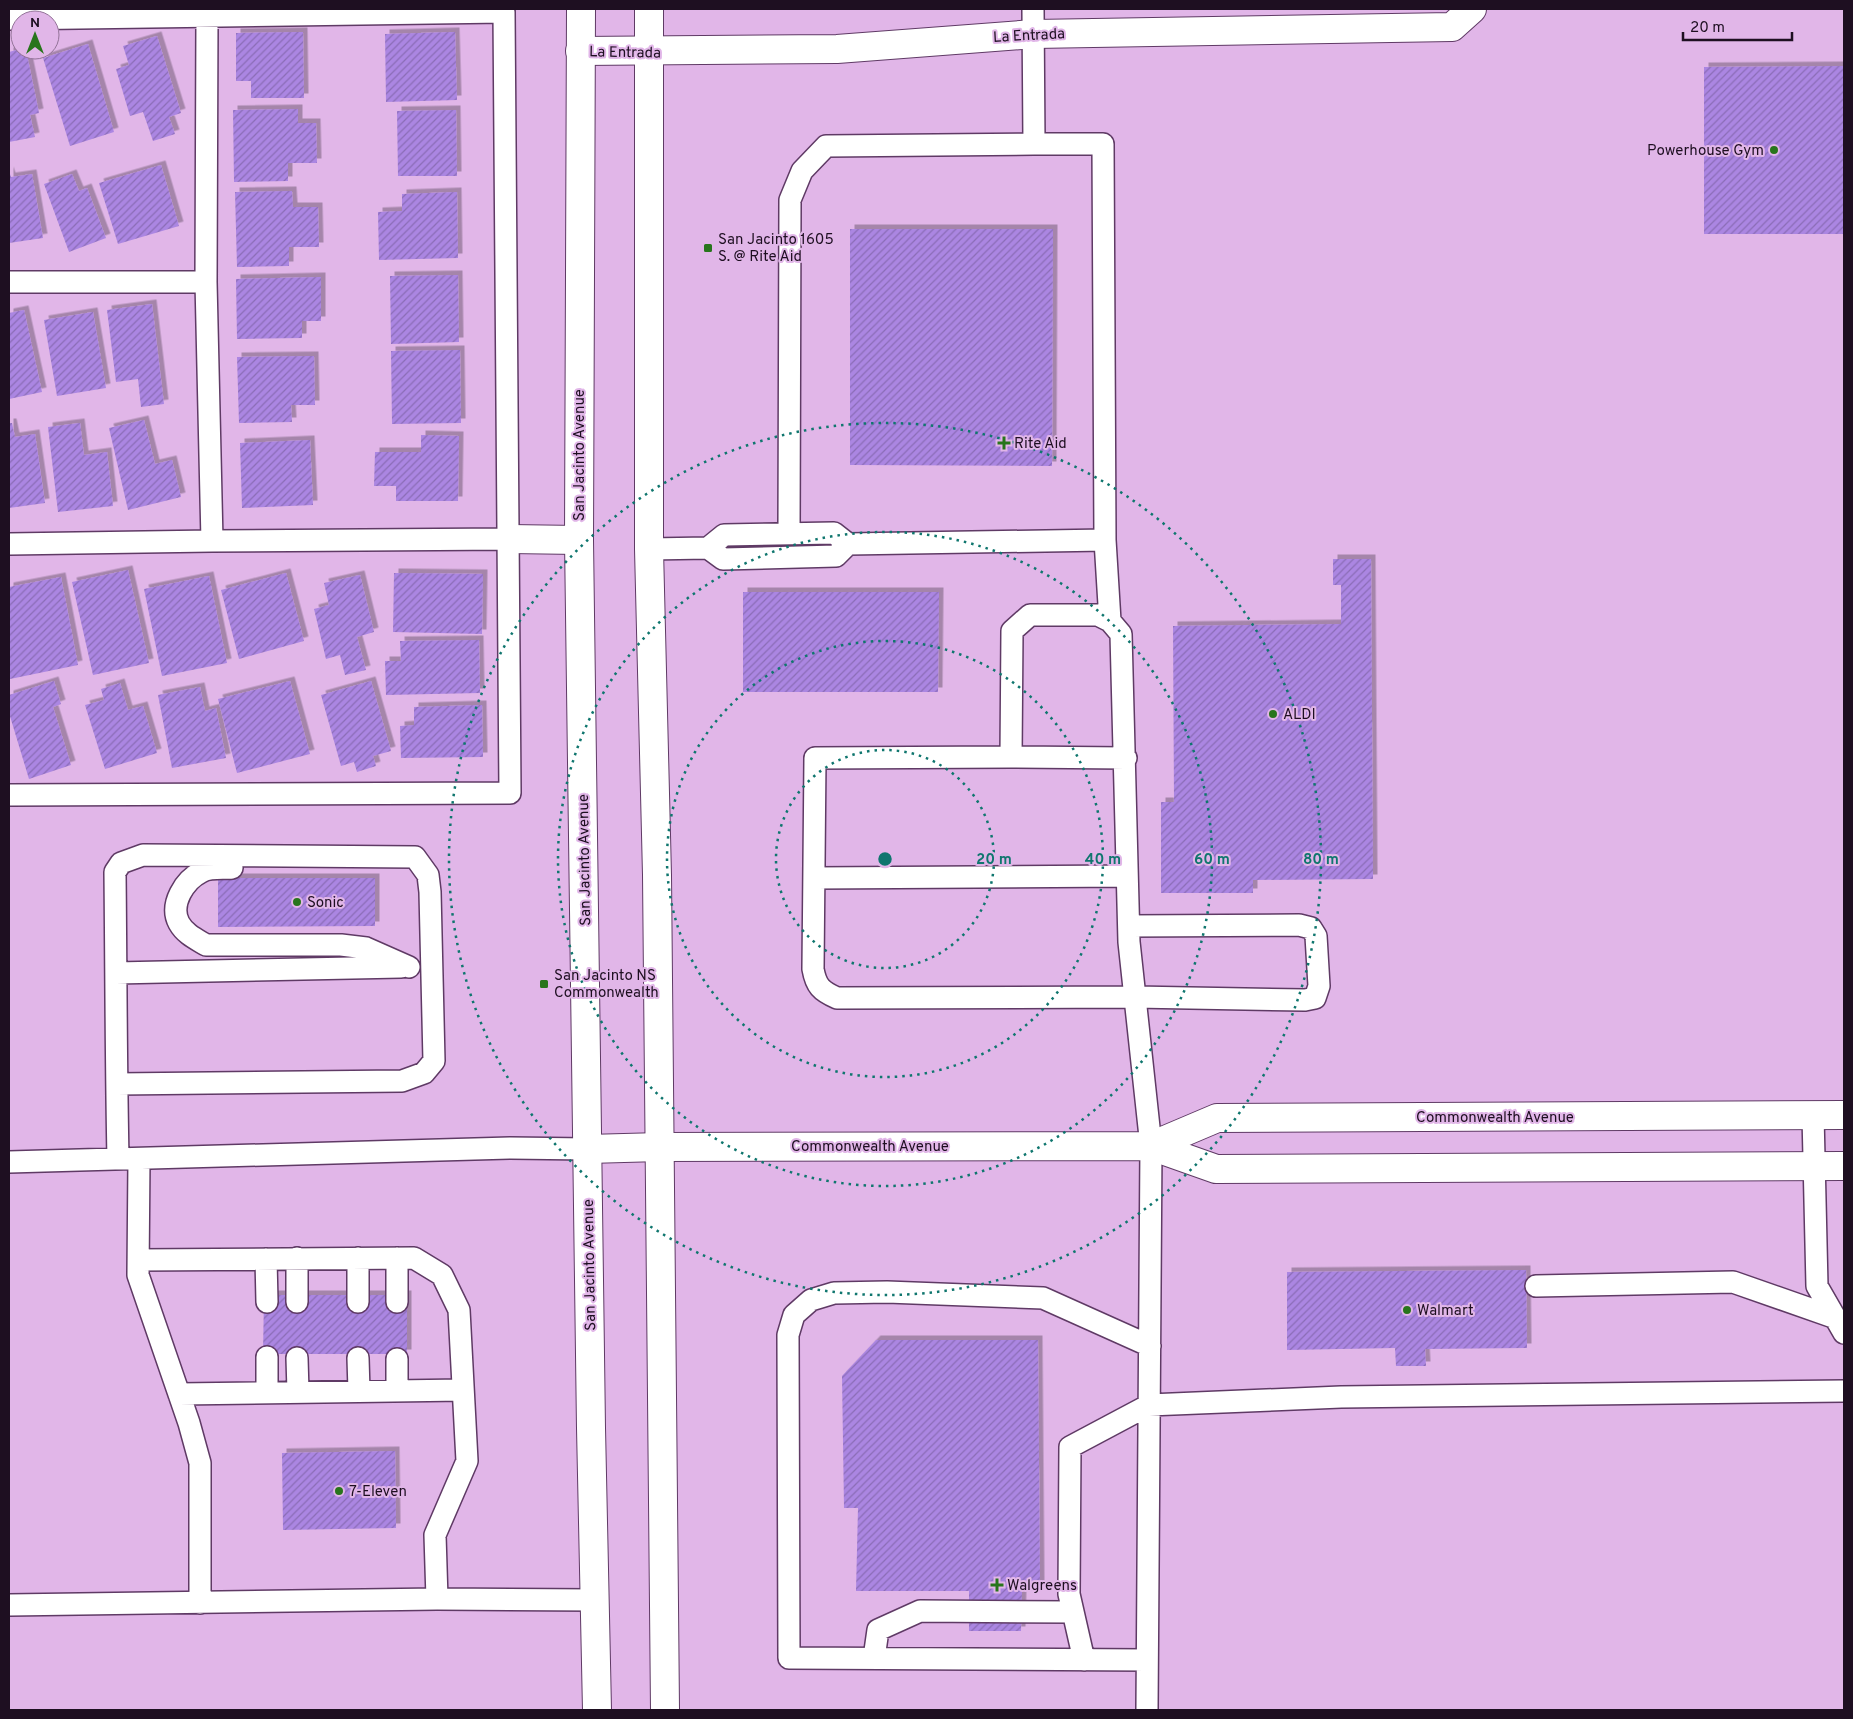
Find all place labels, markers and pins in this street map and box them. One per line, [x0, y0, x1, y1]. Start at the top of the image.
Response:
place label: Powerhouse Gym [1647, 142, 1764, 161]
marker: Powerhouse Gym [1768, 144, 1780, 156]
place label: San Jacinto 1605 S. @ Rite Aid [718, 231, 834, 267]
marker: San Jacinto 1605 S. @ Rite Aid [702, 242, 714, 254]
place label: Rite Aid [1014, 435, 1067, 454]
marker: Rite Aid [998, 437, 1010, 449]
place label: ALDI [1283, 706, 1316, 725]
marker: ALDI [1267, 708, 1279, 720]
centre of rings [876, 850, 894, 868]
place label: Sonic [307, 894, 344, 913]
marker: Sonic [291, 896, 303, 908]
place label: San Jacinto NS Commonwealth [554, 967, 659, 1003]
marker: San Jacinto NS Commonwealth [538, 978, 550, 990]
place label: Walmart [1417, 1302, 1474, 1321]
marker: Walmart [1401, 1304, 1413, 1316]
place label: 7-Eleven [349, 1483, 407, 1502]
marker: 7-Eleven [333, 1485, 345, 1497]
place label: Walgreens [1007, 1577, 1077, 1596]
marker: Walgreens [991, 1579, 1003, 1591]

